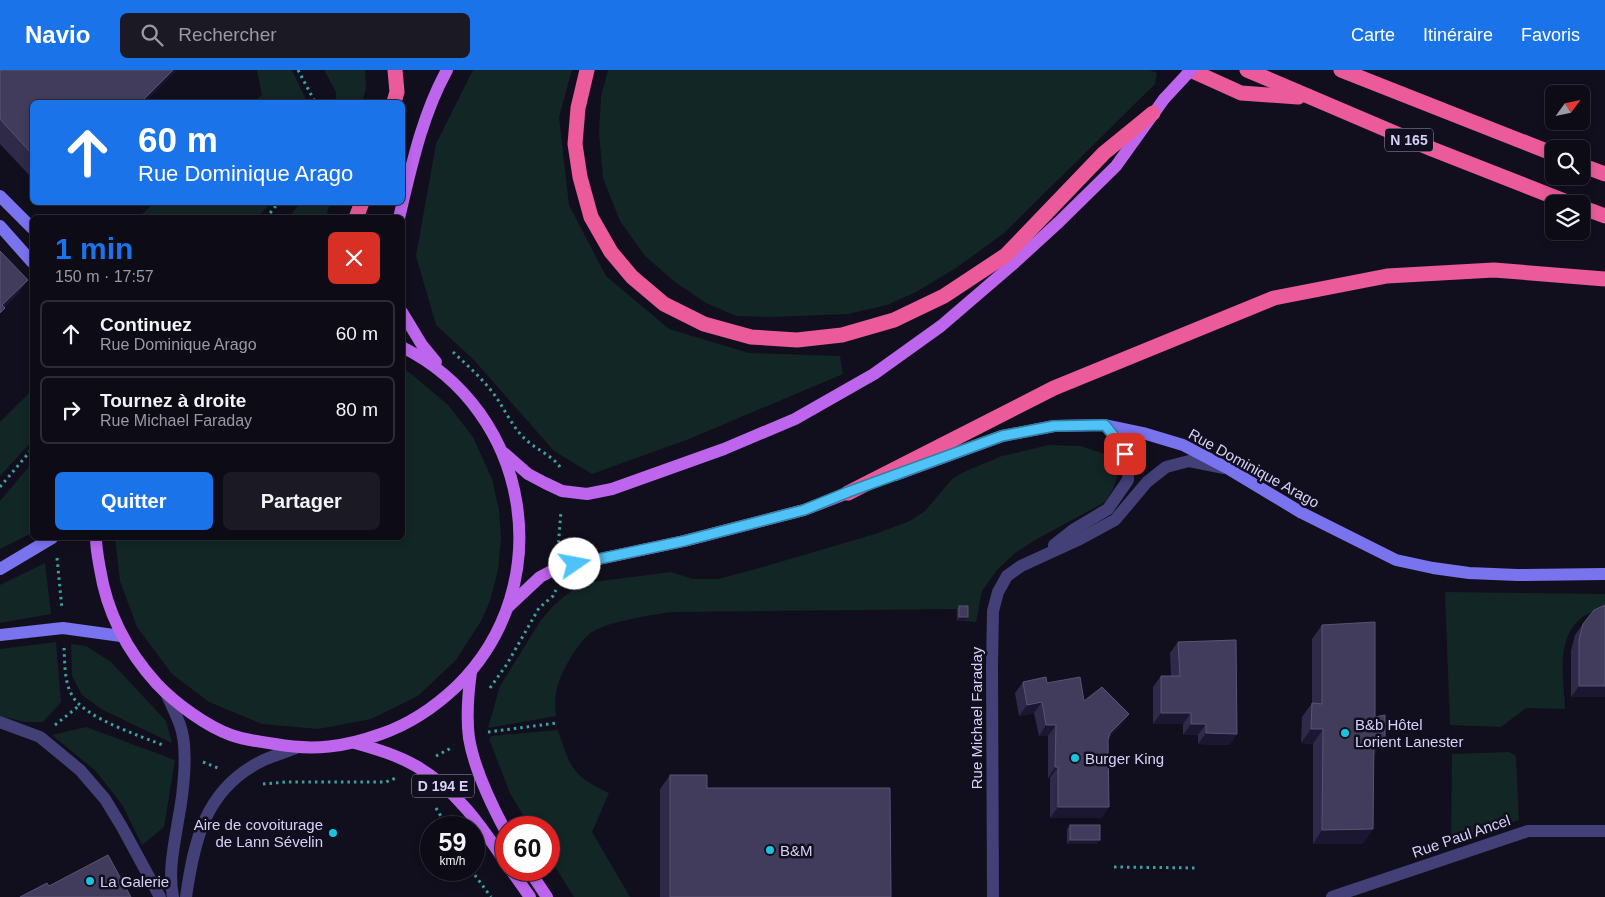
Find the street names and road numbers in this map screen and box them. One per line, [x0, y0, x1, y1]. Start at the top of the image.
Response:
road number: N 165 [1385, 128, 1433, 152]
street label: Rue Dominique Arago [1186, 425, 1322, 511]
street label: Rue Michael Faraday [968, 646, 985, 789]
road number: D 194 E [412, 774, 474, 798]
street label: Rue Paul Ancel [1410, 811, 1512, 861]

